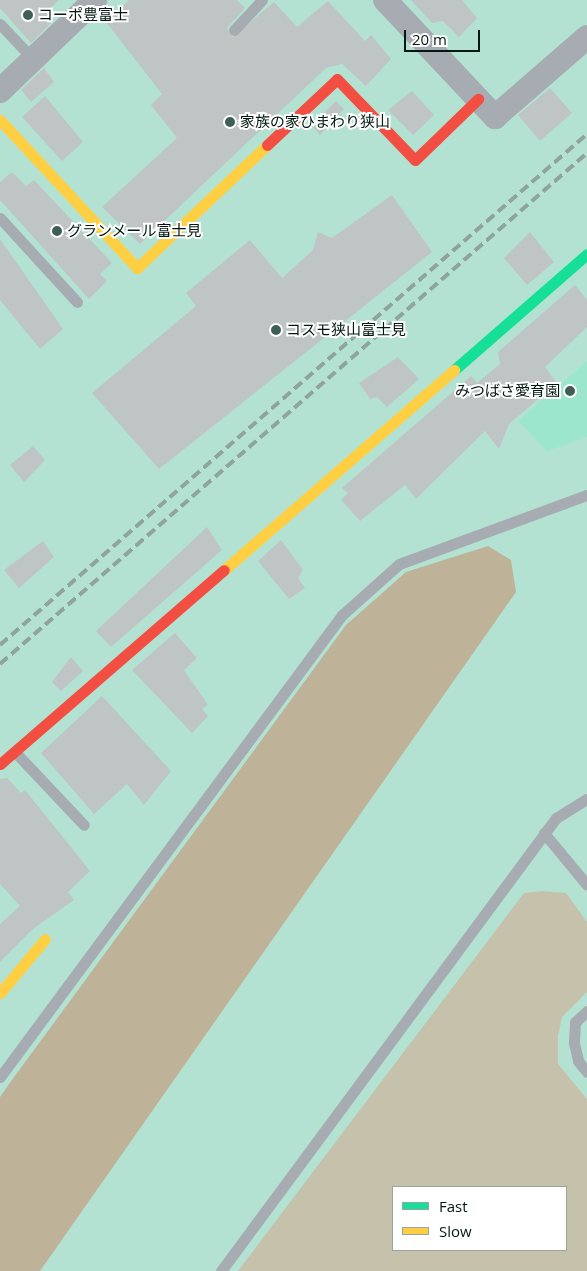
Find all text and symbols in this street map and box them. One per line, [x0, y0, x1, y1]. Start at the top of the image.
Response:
place label: コーポ豊富士 [38, 6, 128, 24]
marker: コーポ豊富士 [22, 9, 34, 21]
scale bar [407, 20, 483, 52]
text: 20 m [412, 29, 447, 49]
place label: 家族の家ひまわり狭山 [240, 113, 390, 131]
marker: 家族の家ひまわり狭山 [224, 116, 236, 128]
place label: グランメール富士見 [67, 222, 202, 240]
marker: グランメール富士見 [51, 225, 63, 237]
place label: コスモ狭山富士見 [286, 321, 406, 339]
marker: コスモ狭山富士見 [270, 324, 282, 336]
place label: みつばさ愛育園 [455, 382, 560, 400]
marker: みつばさ愛育園 [564, 385, 576, 397]
legend [392, 1186, 567, 1251]
text: Fast [439, 1196, 468, 1216]
text: Slow [439, 1221, 472, 1241]

